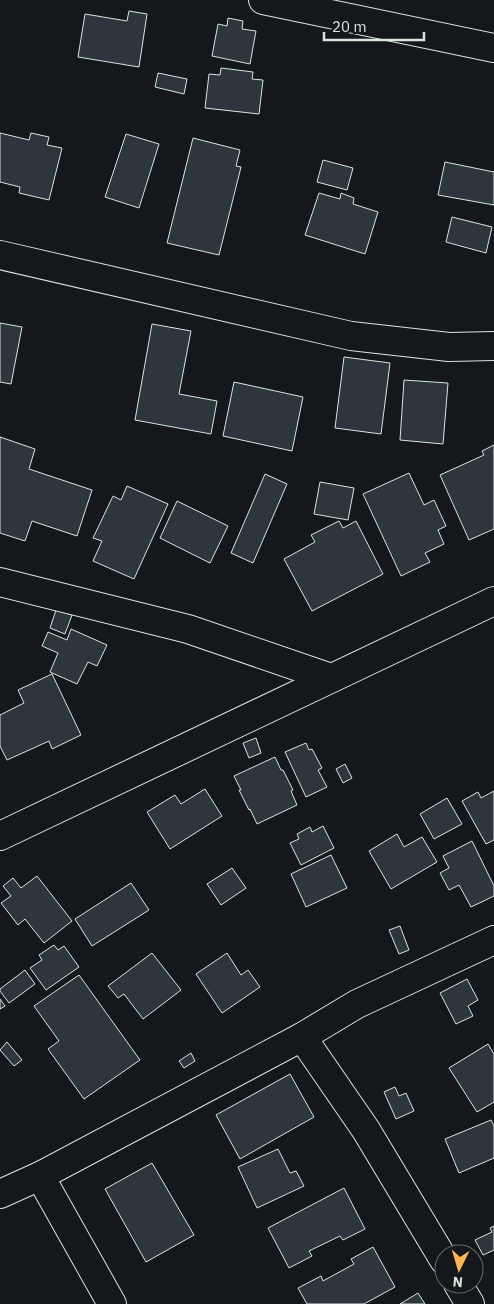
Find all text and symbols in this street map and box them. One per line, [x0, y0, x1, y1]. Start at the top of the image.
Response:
scale bar [324, 10, 424, 42]
text: 20 m [332, 17, 367, 36]
north arrow [434, 1244, 484, 1294]
text: N [452, 1273, 464, 1291]

